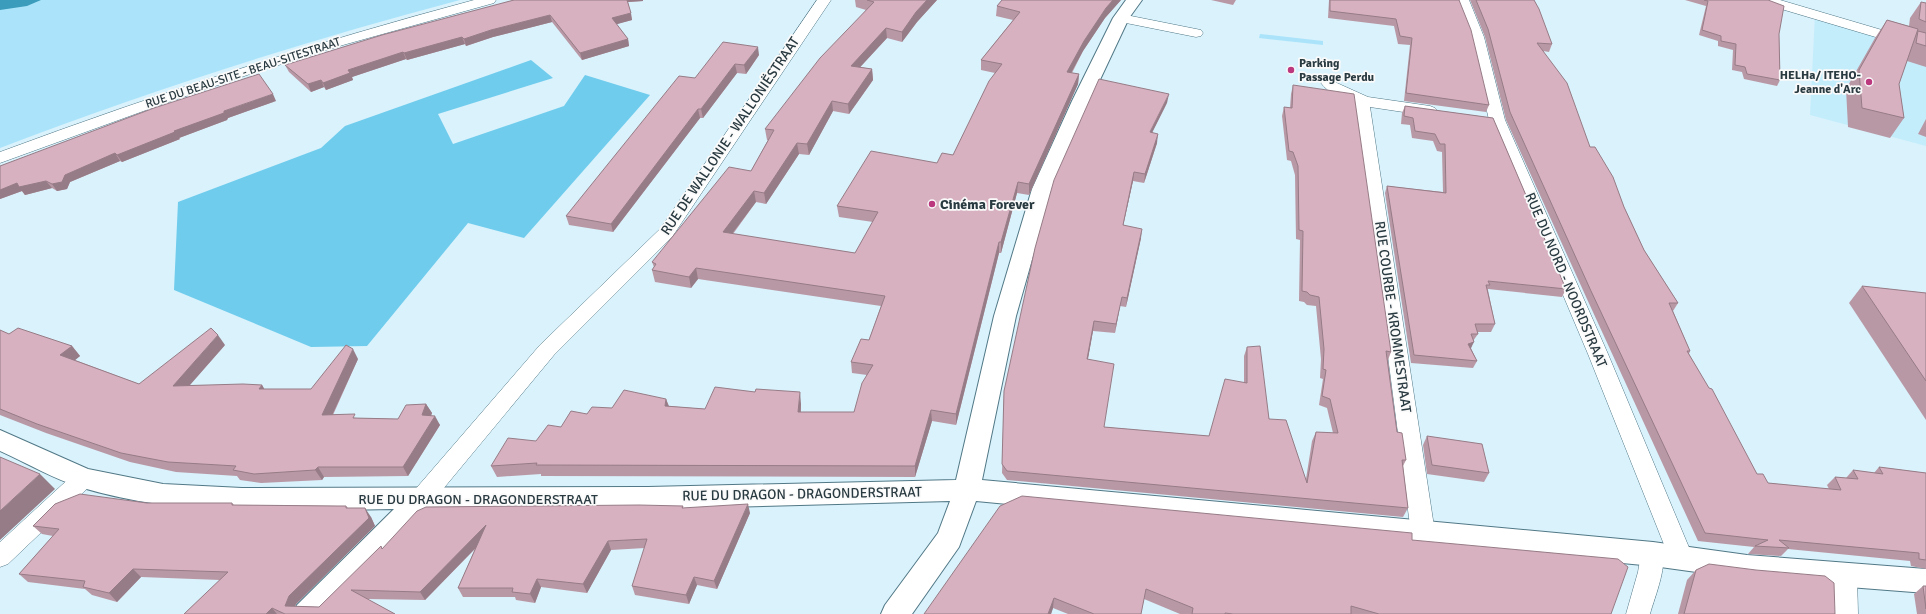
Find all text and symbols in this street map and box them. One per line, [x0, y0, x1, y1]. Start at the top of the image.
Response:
street label: RUE DU BEAU-SITE - BEAU-SITESTRAAT [144, 34, 343, 112]
street label: RUE DE WALLONIE - WALLONIËSTRAAT [657, 34, 803, 238]
place label: Parking Passage Perdu [1299, 56, 1375, 85]
marker: Parking Passage Perdu [1286, 65, 1296, 75]
place label: HELHa/ ITEHO- Jeanne d'Arc [1780, 68, 1861, 97]
marker: HELHa/ ITEHO- Jeanne d'Arc [1864, 77, 1874, 87]
street label: RUE DU NORD - NOORDSTRAAT [1521, 190, 1611, 370]
place label: Cinéma Forever [940, 196, 1035, 213]
marker: Cinéma Forever [927, 199, 937, 209]
street label: RUE COURBE - KROMMESTRAAT [1371, 220, 1415, 414]
street label: RUE DU DRAGON - DRAGONDERSTRAAT [682, 483, 922, 505]
street label: RUE DU DRAGON - DRAGONDERSTRAAT [358, 491, 598, 508]

